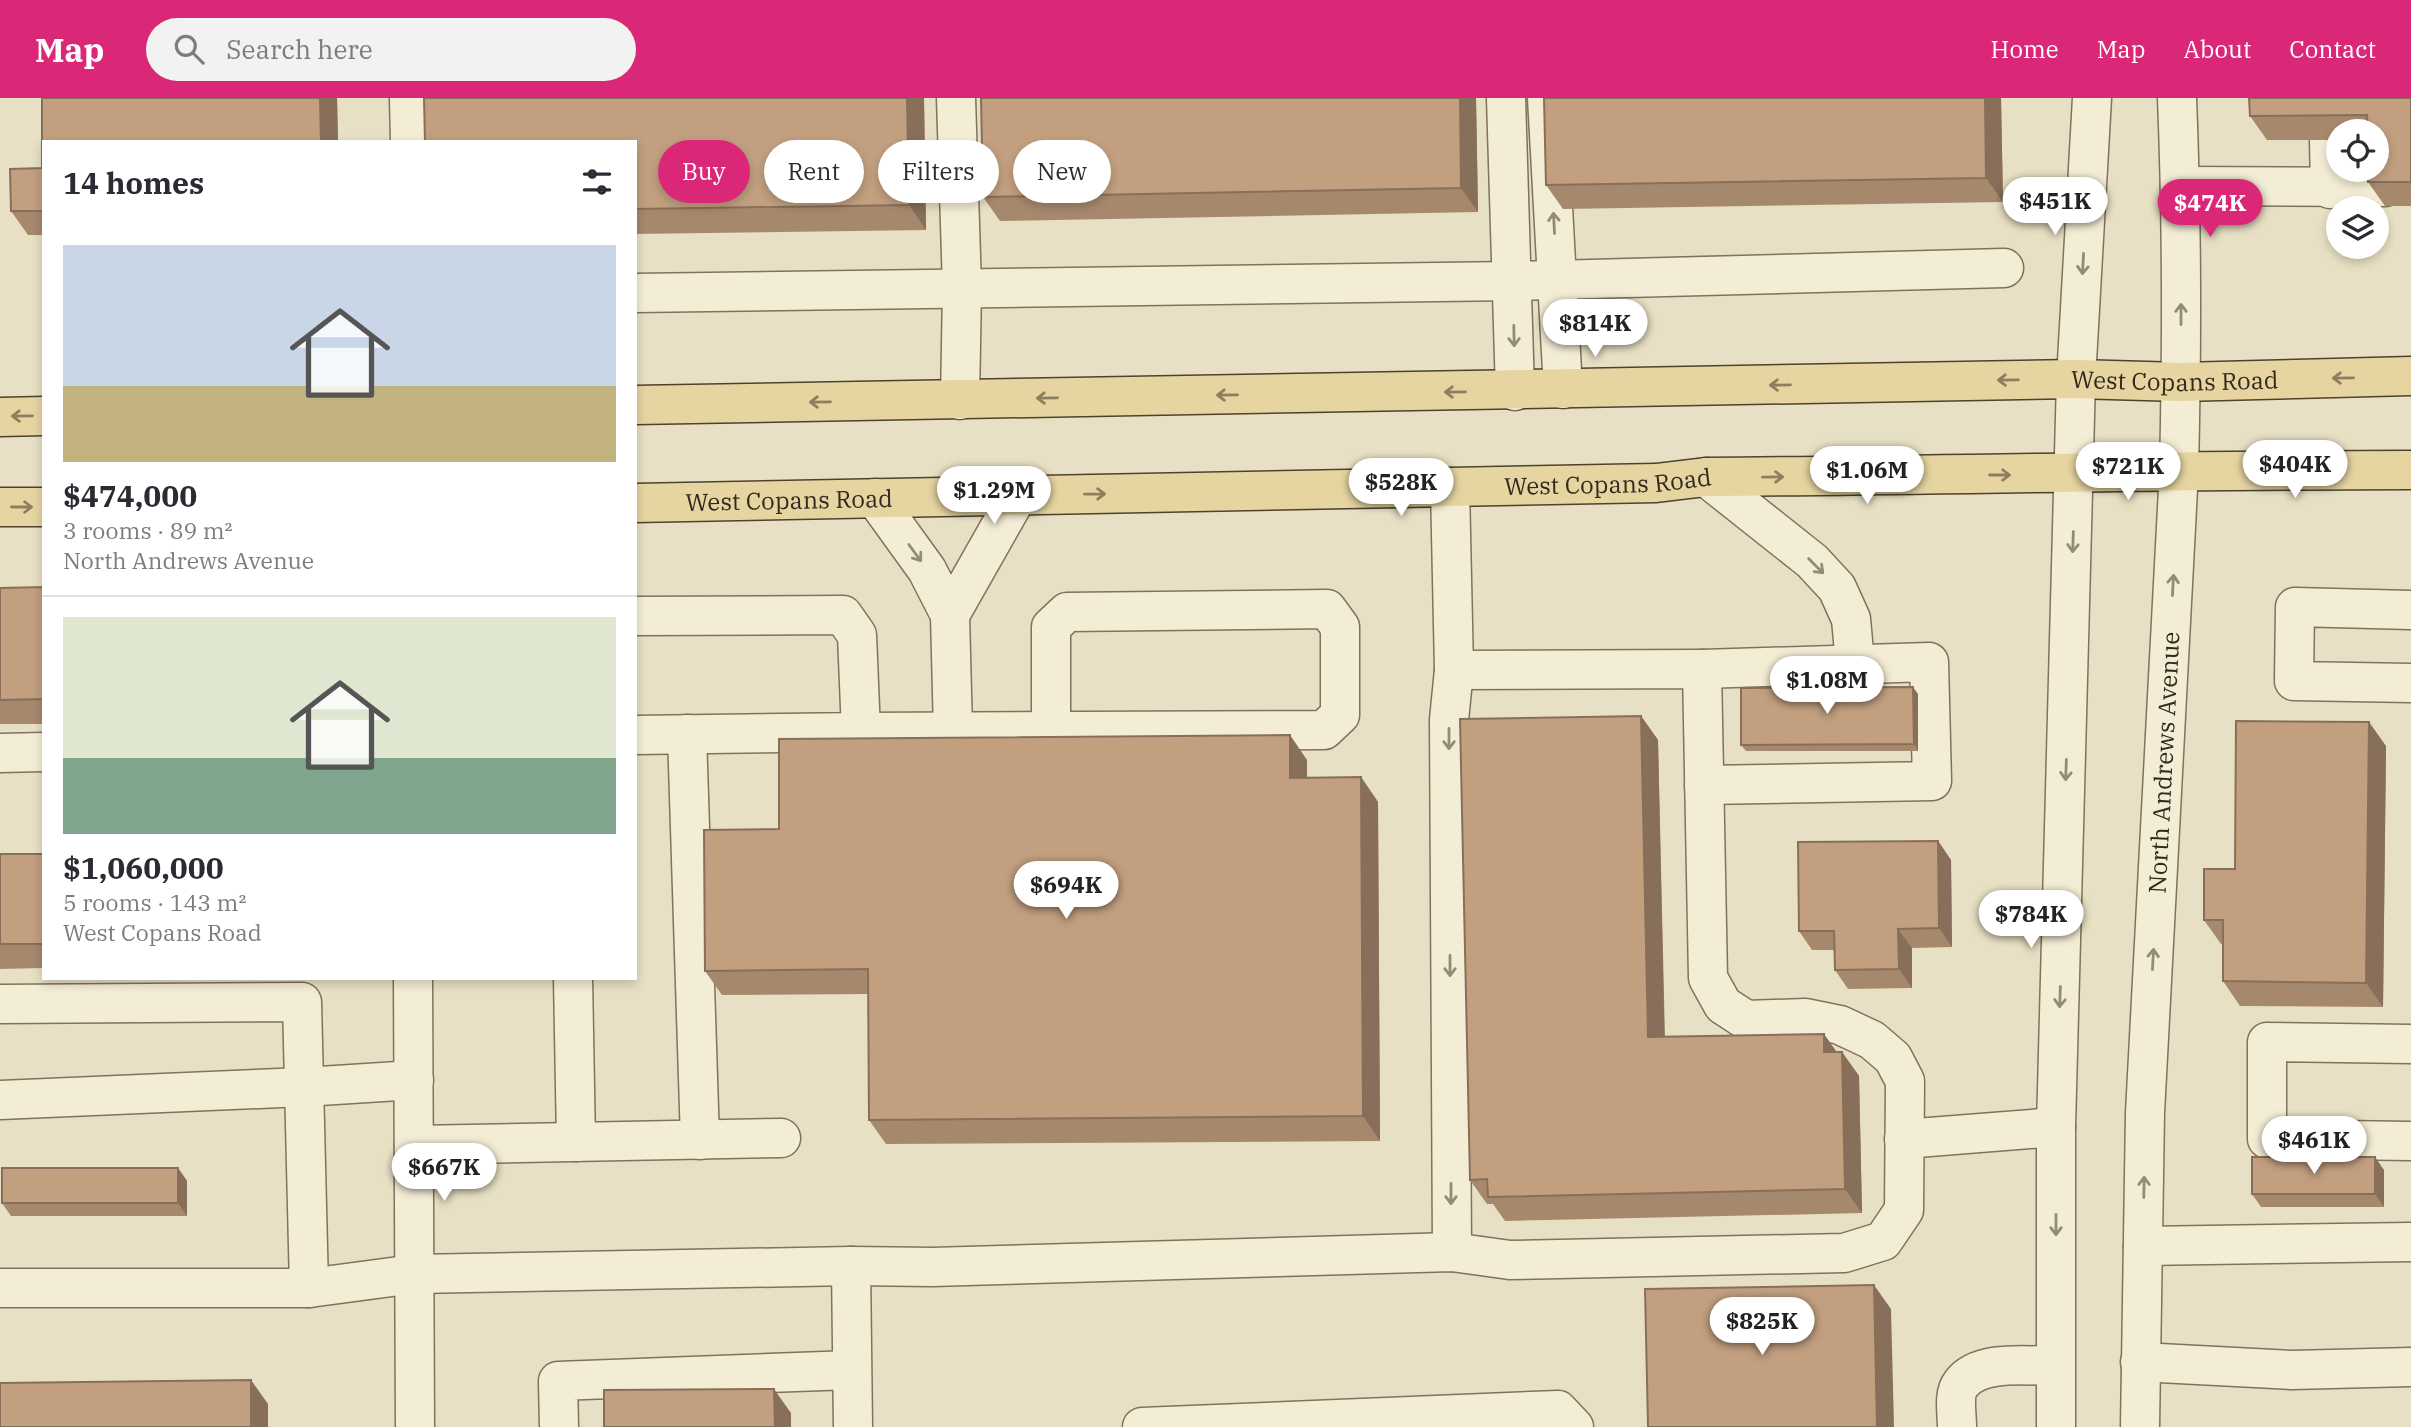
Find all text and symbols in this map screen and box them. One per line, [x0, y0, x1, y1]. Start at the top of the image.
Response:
search box [146, 18, 636, 81]
text: Map [35, 28, 104, 71]
icon: search [170, 30, 208, 68]
text: Search here [226, 32, 373, 66]
text: Home [1991, 33, 2059, 65]
text: Map [2097, 33, 2145, 65]
text: About [2183, 33, 2251, 65]
text: Contact [2289, 33, 2376, 65]
map controls [2326, 119, 2389, 259]
button: locate [2326, 119, 2389, 182]
chip: Buy [658, 140, 750, 203]
chip: Rent [764, 140, 864, 203]
chip: Filters [878, 140, 999, 203]
chip: New [1013, 140, 1111, 203]
text: 14 homes [63, 163, 204, 202]
icon: filters [578, 163, 616, 201]
pin: $451K [2006, 178, 2104, 237]
pin: $474K [2161, 180, 2259, 239]
text: $451K [2019, 185, 2091, 215]
text: $474K [2174, 187, 2246, 217]
button: layers [2326, 196, 2389, 259]
one-way arrow [1547, 213, 1560, 235]
one-way arrow [2077, 252, 2090, 275]
icon: home [277, 290, 403, 416]
pin: $814K [1546, 300, 1644, 359]
one-way arrow [2174, 302, 2188, 325]
text: $814K [1559, 307, 1631, 337]
one-way arrow [1507, 324, 1521, 347]
street label: West Copans Road [2071, 363, 2279, 398]
one-way arrow [2332, 371, 2355, 384]
one-way arrow [1996, 374, 2019, 387]
one-way arrow [1769, 378, 1792, 392]
one-way arrow [1443, 385, 1466, 399]
one-way arrow [1216, 389, 1239, 402]
one-way arrow [1036, 391, 1059, 405]
one-way arrow [808, 395, 831, 409]
one-way arrow [11, 410, 34, 423]
pin: $404K [2246, 440, 2344, 500]
pin: $721K [2079, 442, 2177, 502]
pin: $1.06M [1810, 446, 1924, 506]
text: $404K [2259, 448, 2331, 478]
text: $721K [2092, 450, 2164, 480]
text: $1.06M [1826, 454, 1908, 484]
pin: $528K [1352, 458, 1450, 518]
street label: West Copans Road [1504, 460, 1713, 502]
pin: $1.29M [937, 466, 1051, 526]
text: $528K [1365, 466, 1437, 496]
one-way arrow [1989, 468, 2012, 482]
one-way arrow [1761, 470, 1784, 484]
text: $1.29M [953, 474, 1035, 504]
text: $474,000 [63, 476, 197, 515]
street label: West Copans Road [685, 482, 893, 518]
one-way arrow [1084, 487, 1107, 501]
one-way arrow [10, 500, 33, 514]
text: 3 rooms · 89 m² [63, 515, 233, 545]
one-way arrow [2066, 531, 2079, 554]
one-way arrow [908, 544, 923, 562]
text: North Andrews Avenue [63, 545, 314, 575]
one-way arrow [1808, 558, 1825, 575]
one-way arrow [2166, 574, 2179, 597]
street label: North Andrews Avenue [2141, 631, 2186, 894]
pin: $1.08M [1770, 656, 1884, 716]
icon: home [277, 662, 403, 788]
text: $1.08M [1786, 664, 1868, 694]
one-way arrow [1442, 727, 1456, 750]
one-way arrow [2059, 758, 2073, 781]
text: $1,060,000 [63, 848, 224, 887]
pin: $694K [1017, 862, 1115, 921]
text: $694K [1030, 869, 1102, 899]
text: 5 rooms · 143 m² [63, 887, 246, 917]
pin: $784K [1982, 890, 2080, 950]
text: $784K [1995, 898, 2067, 928]
text: West Copans Road [63, 917, 262, 947]
one-way arrow [2147, 948, 2160, 971]
one-way arrow [1443, 954, 1457, 977]
one-way arrow [2053, 985, 2066, 1008]
pin: $461K [2265, 1116, 2363, 1176]
text: $461K [2278, 1124, 2350, 1154]
pin: $667K [395, 1144, 493, 1203]
text: $667K [408, 1151, 480, 1181]
one-way arrow [2137, 1175, 2151, 1198]
one-way arrow [1445, 1182, 1458, 1205]
one-way arrow [2049, 1213, 2062, 1236]
pin: $825K [1713, 1298, 1811, 1357]
text: $825K [1726, 1305, 1798, 1335]

